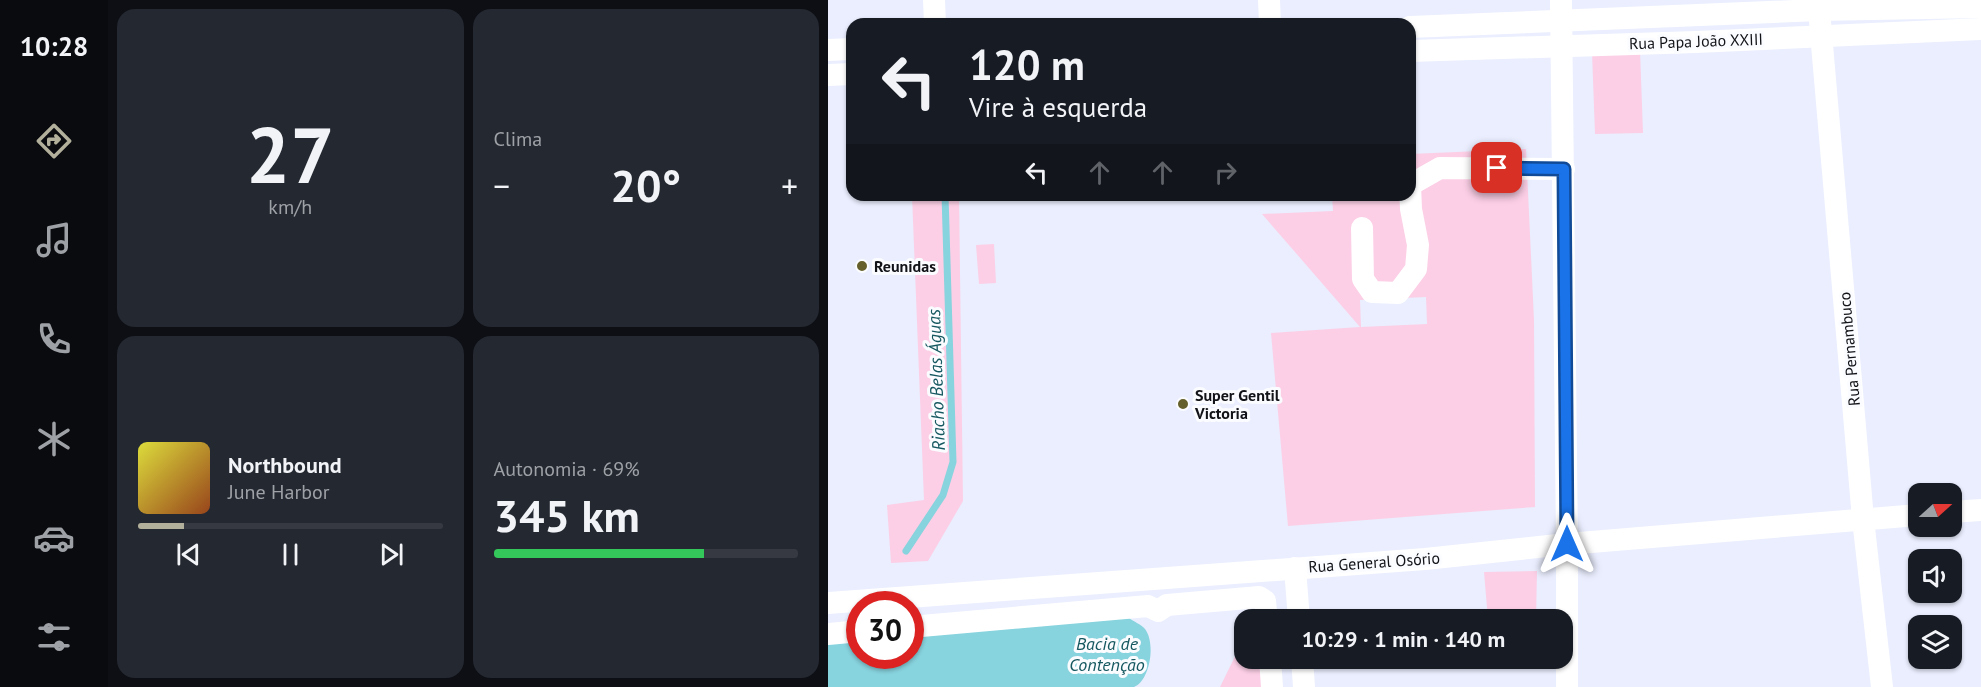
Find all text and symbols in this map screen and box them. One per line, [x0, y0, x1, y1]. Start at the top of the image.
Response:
text: 10:28 [20, 29, 88, 63]
street label: Rua Papa João XXIII [1629, 29, 1763, 53]
text: 120 m [969, 37, 1085, 92]
icon: left [870, 42, 948, 120]
text: Vire à esquerda [969, 90, 1147, 124]
text: 27 [246, 104, 334, 205]
icon: directions [33, 120, 75, 162]
text: Clima [494, 126, 542, 152]
pin [1471, 142, 1522, 193]
icon: arrive [1480, 151, 1513, 184]
text: 20° [610, 156, 681, 214]
icon: left [1020, 156, 1053, 189]
icon: ahead [1083, 156, 1116, 189]
icon: ahead [1146, 156, 1179, 189]
icon: right [1209, 156, 1242, 189]
text: − [494, 164, 510, 207]
text: + [781, 164, 798, 207]
text: km/h [268, 194, 312, 220]
icon: music [33, 219, 75, 261]
place label: Reunidas [874, 256, 936, 276]
marker: Reunidas [855, 259, 869, 273]
street label: Rua Pernambuco [1834, 291, 1864, 407]
water label: Riacho Belas Águas [922, 308, 950, 451]
icon: phone [33, 318, 75, 360]
place label: Super Gentil Victoria [1194, 385, 1280, 423]
marker: Super Gentil Victoria [1176, 397, 1190, 411]
icon: climate [33, 418, 75, 460]
text: Northbound [228, 451, 342, 479]
text: Autonomia · 69% [494, 456, 640, 482]
text: June Harbor [228, 479, 330, 505]
north arrow [1908, 483, 1962, 537]
map controls [1908, 483, 1962, 669]
text: 345 km [494, 486, 640, 544]
position arrow [1535, 512, 1599, 576]
icon: car [33, 517, 75, 559]
icon: previous [172, 538, 205, 571]
icon: pause [274, 538, 307, 571]
icon: next [375, 538, 408, 571]
street label: Rua General Osório [1308, 547, 1440, 577]
button: sound [1908, 549, 1962, 603]
speed limit sign: 30 [846, 591, 924, 669]
button: layers [1908, 615, 1962, 669]
icon: filters [33, 616, 75, 658]
text: 10:29 · 1 min · 140 m [1302, 625, 1505, 653]
water label: Bacia de Contenção [1069, 632, 1145, 676]

